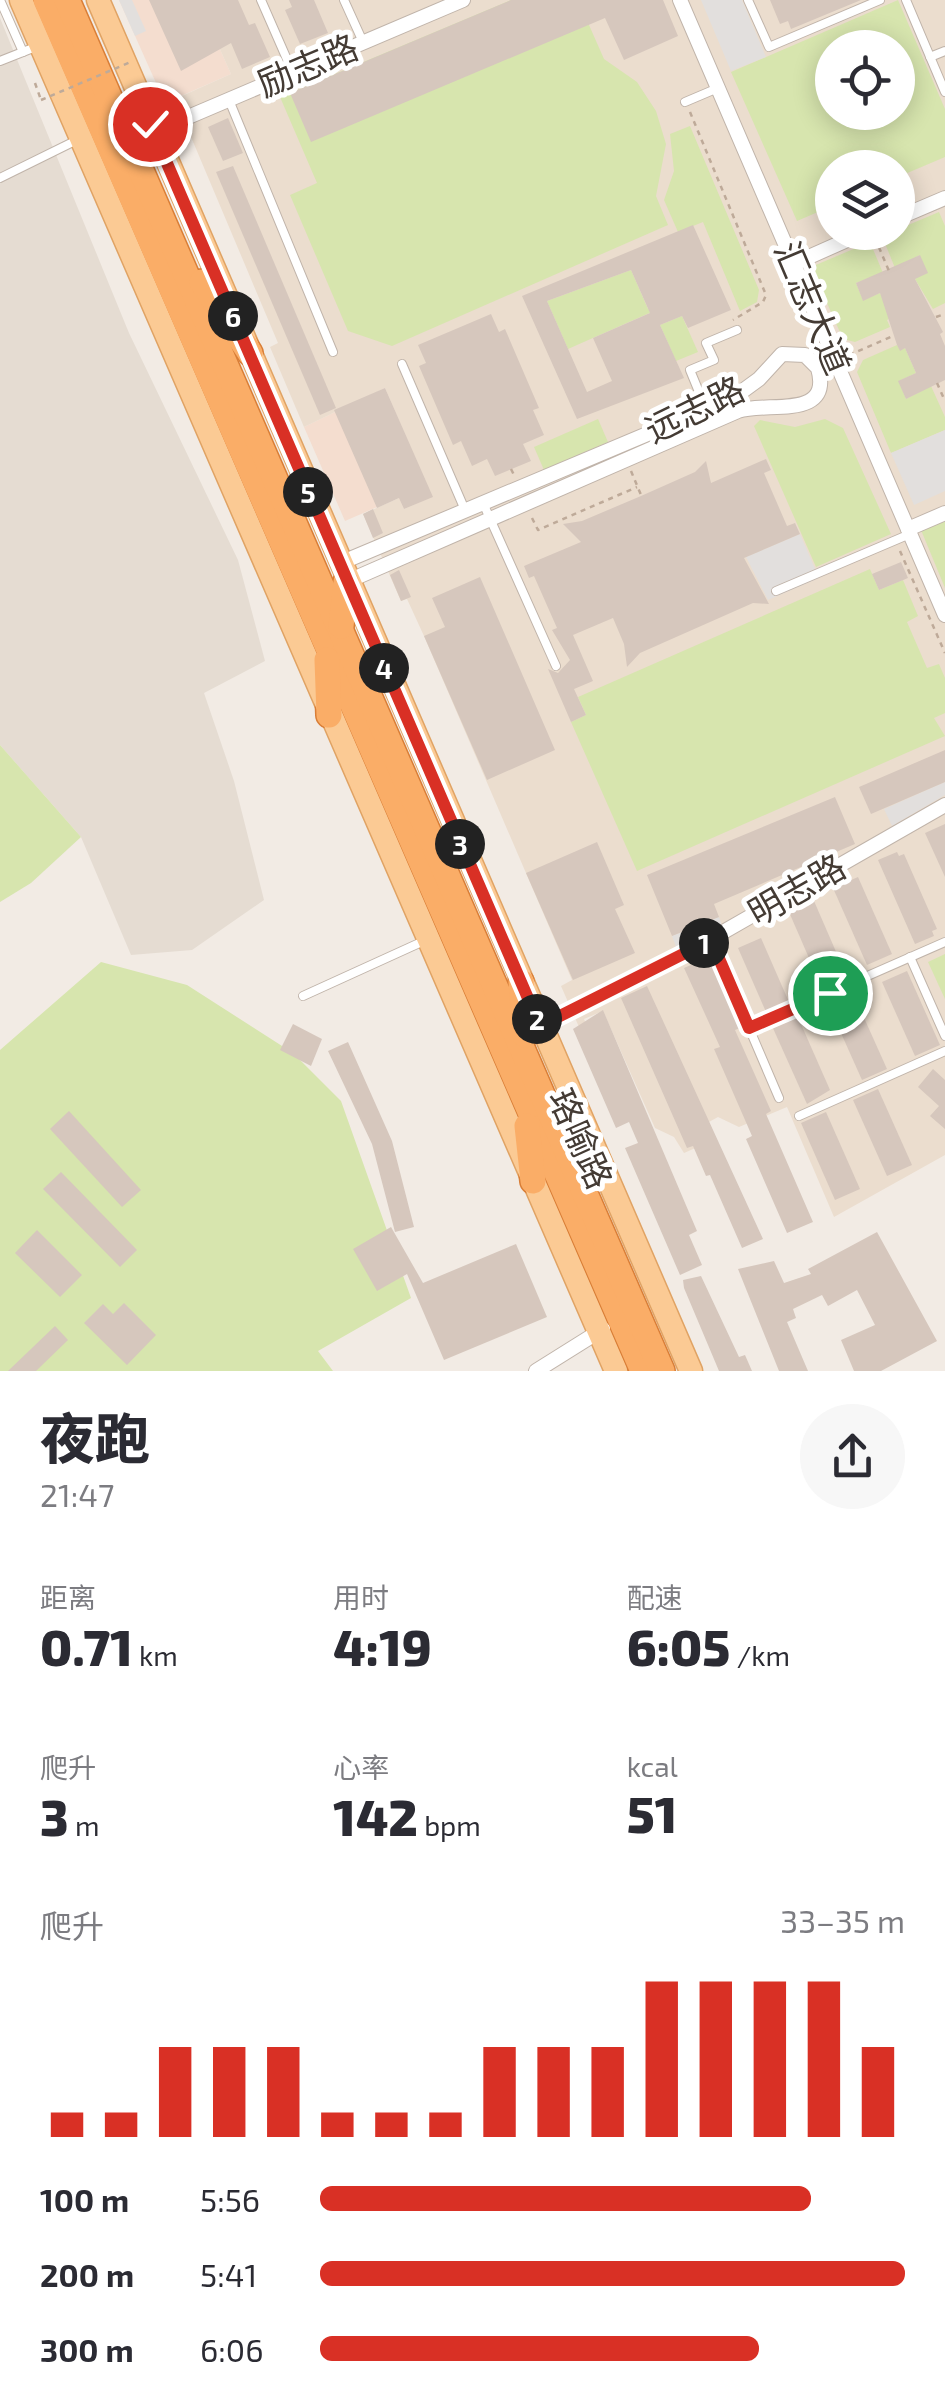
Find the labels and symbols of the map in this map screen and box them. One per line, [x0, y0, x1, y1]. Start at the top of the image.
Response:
street label: 励志路 [251, 24, 364, 104]
pin [108, 82, 193, 167]
street label: 汇志大道 [767, 235, 861, 380]
pin: 6 [208, 291, 258, 341]
street label: 远志路 [638, 366, 751, 450]
pin: 5 [283, 467, 333, 517]
pin: 4 [359, 643, 409, 693]
pin: 3 [435, 819, 485, 869]
street label: 明志路 [740, 844, 852, 933]
pin: 1 [679, 918, 729, 968]
pin [788, 951, 873, 1036]
pin: 2 [512, 994, 562, 1044]
street label: 珞喻路 [541, 1082, 622, 1195]

